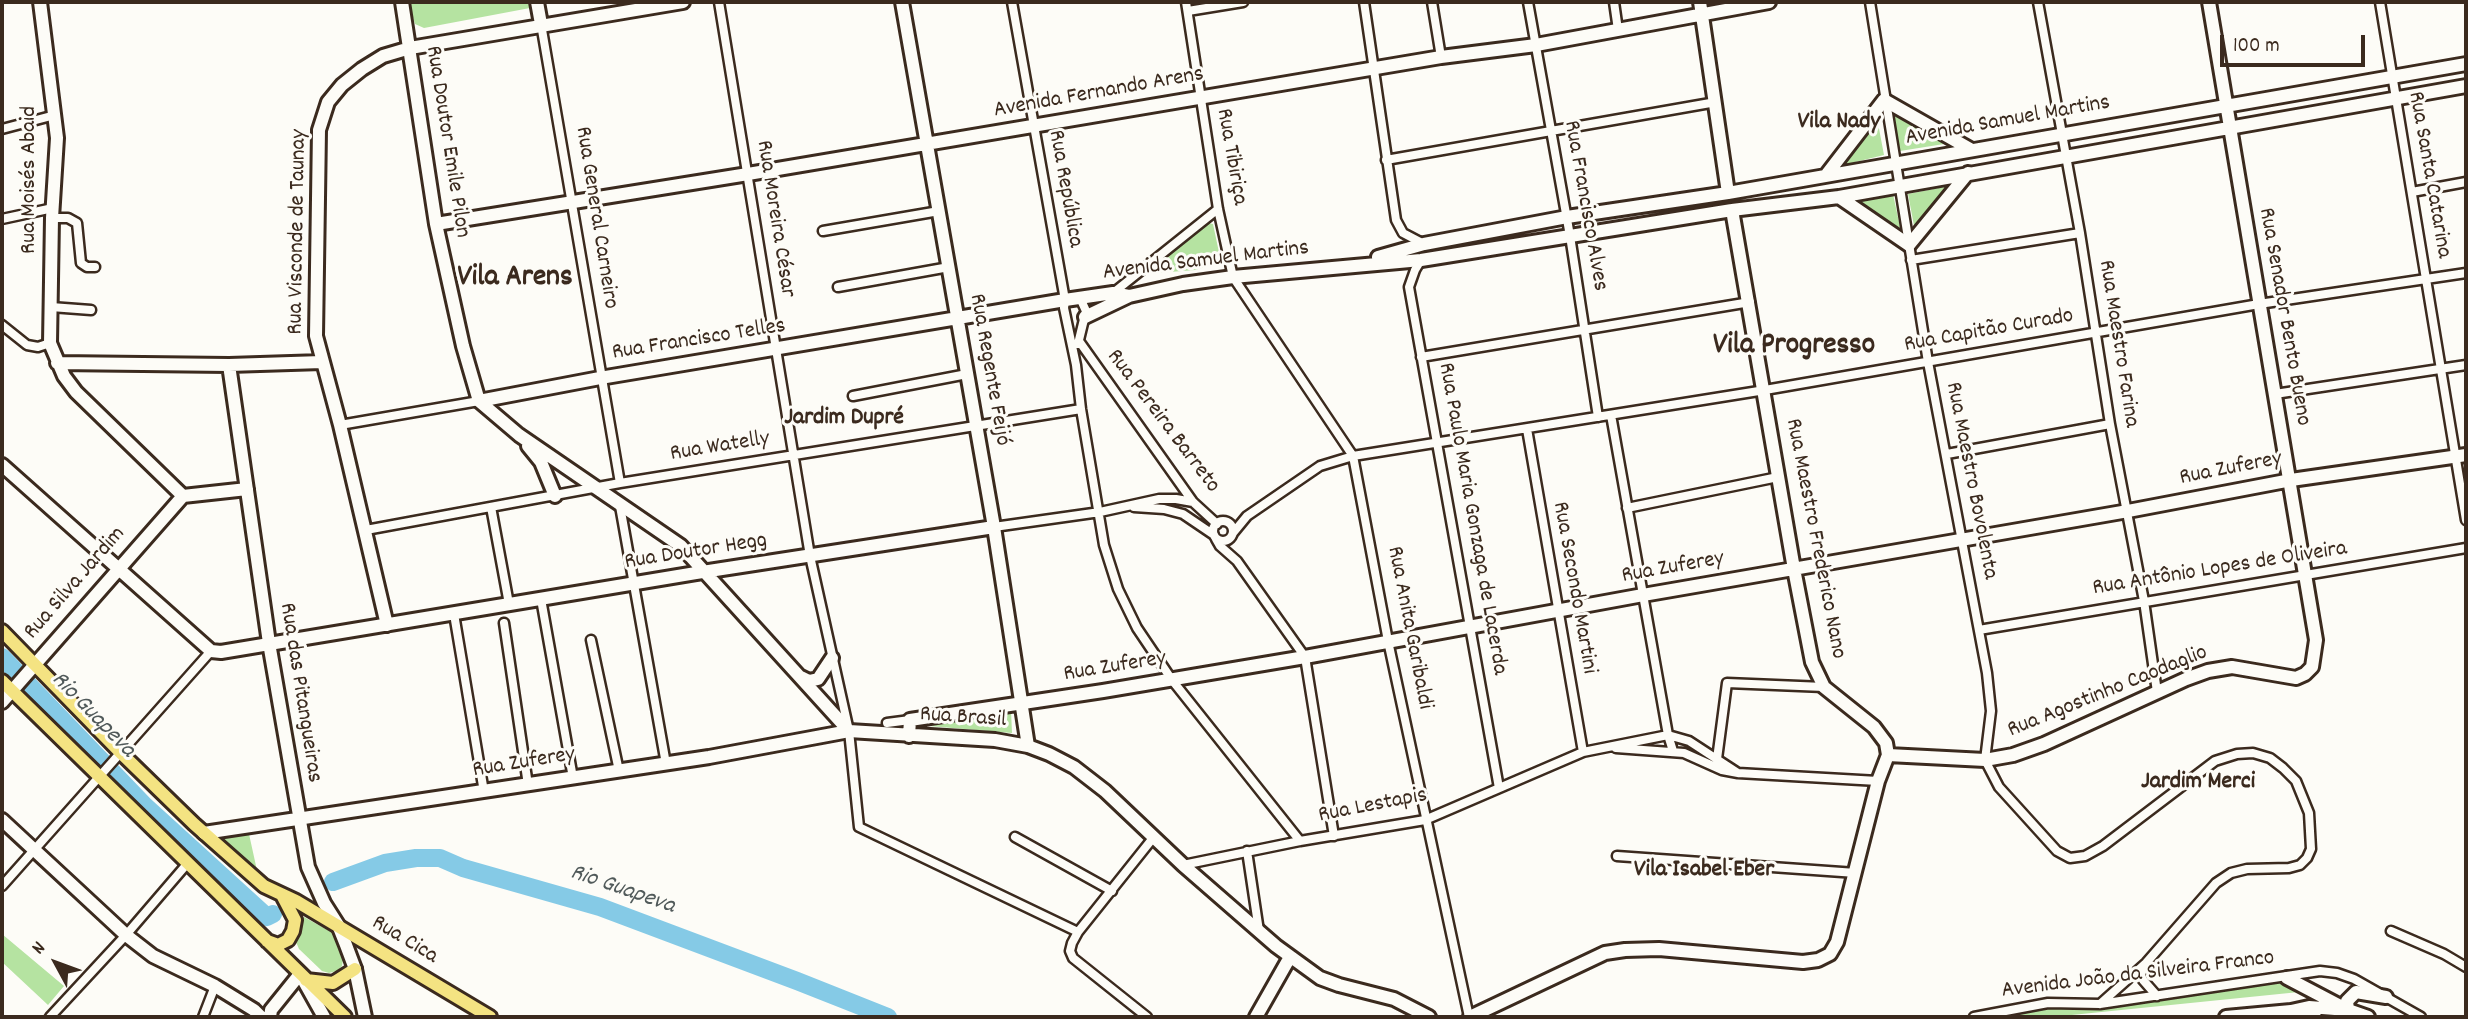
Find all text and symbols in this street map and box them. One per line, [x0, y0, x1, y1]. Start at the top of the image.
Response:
scale bar [2223, 21, 2368, 65]
text: 100 m [2233, 32, 2280, 62]
street label: Rua Doutor Emile Pilon [417, 44, 475, 240]
street label: Avenida Fernando Arens [992, 62, 1206, 126]
street label: Rua Santa Catarina [2400, 89, 2456, 261]
street label: Avenida Samuel Martins [1904, 90, 2112, 154]
street label: Rua Moisés Abaid [17, 106, 45, 254]
street label: Rua Tibiriça [1208, 107, 1252, 207]
district label: Vila Nady [1798, 110, 1880, 138]
street label: Rua Francisco Alves [1555, 119, 1613, 293]
street label: Rua General Carneiro [567, 125, 623, 311]
street label: Rua República [1040, 128, 1088, 250]
street label: Rua Visconde de Taunay [283, 129, 315, 335]
street label: Rua Moreira César [748, 139, 800, 299]
street label: Rua Senador Bento Bueno [2250, 206, 2316, 428]
street label: Avenida Samuel Martins [1101, 236, 1311, 288]
street label: Rua Maestro Farina [2090, 258, 2144, 430]
district label: Vila Arens [457, 262, 573, 298]
street label: Rua Regente Feijó [961, 292, 1015, 448]
street label: Rua Capitão Curado [1902, 304, 2076, 360]
street label: Rua Francisco Telles [610, 314, 788, 368]
district label: Vila Progresso [1713, 330, 1875, 366]
street label: Rua Pereira Barreto [1099, 345, 1225, 499]
street label: Rua Paulo Maria Gonzaga de Lacerda [1430, 361, 1512, 677]
street label: Rua Maestro Bovolenta [1937, 380, 2003, 582]
district label: Jardim Dupré [784, 406, 904, 434]
street label: Rua Maestro Frederico Nano [1777, 417, 1851, 661]
street label: Rua Watelly [668, 427, 772, 469]
street label: Rua Zuferey [2178, 447, 2284, 493]
street label: Rua Secondo Martini [1544, 500, 1602, 676]
street label: Rua Silva Jardim [19, 522, 133, 646]
street label: Rua Doutor Hegg [623, 528, 769, 578]
street label: Rua Antônio Lopes de Oliveira [2091, 536, 2349, 604]
street label: Rua Anita Garibaldi [1379, 544, 1437, 712]
street label: Rua Zuferey [1620, 546, 1726, 592]
street label: Rua das Pitangueiras [271, 601, 327, 785]
street label: Rua Agostinho Caodaglio [2004, 640, 2212, 746]
street label: Rua Zuferey [1062, 646, 1168, 690]
water label: Rio Guapeva [44, 667, 140, 765]
street label: Rua Brasil [919, 702, 1007, 736]
street label: Rua Zuferey [471, 742, 577, 786]
district label: Jardim Merci [2141, 770, 2255, 798]
street label: Rua Lestapis [1316, 783, 1430, 831]
district label: Vila Isabel Eber [1634, 858, 1774, 886]
water label: Rio Guapeva [566, 860, 678, 922]
street label: Rua Cica [366, 910, 442, 972]
north arrow [21, 928, 91, 998]
text: N [26, 937, 53, 961]
street label: Avenida João da Silveira Franco [2000, 946, 2276, 1006]

